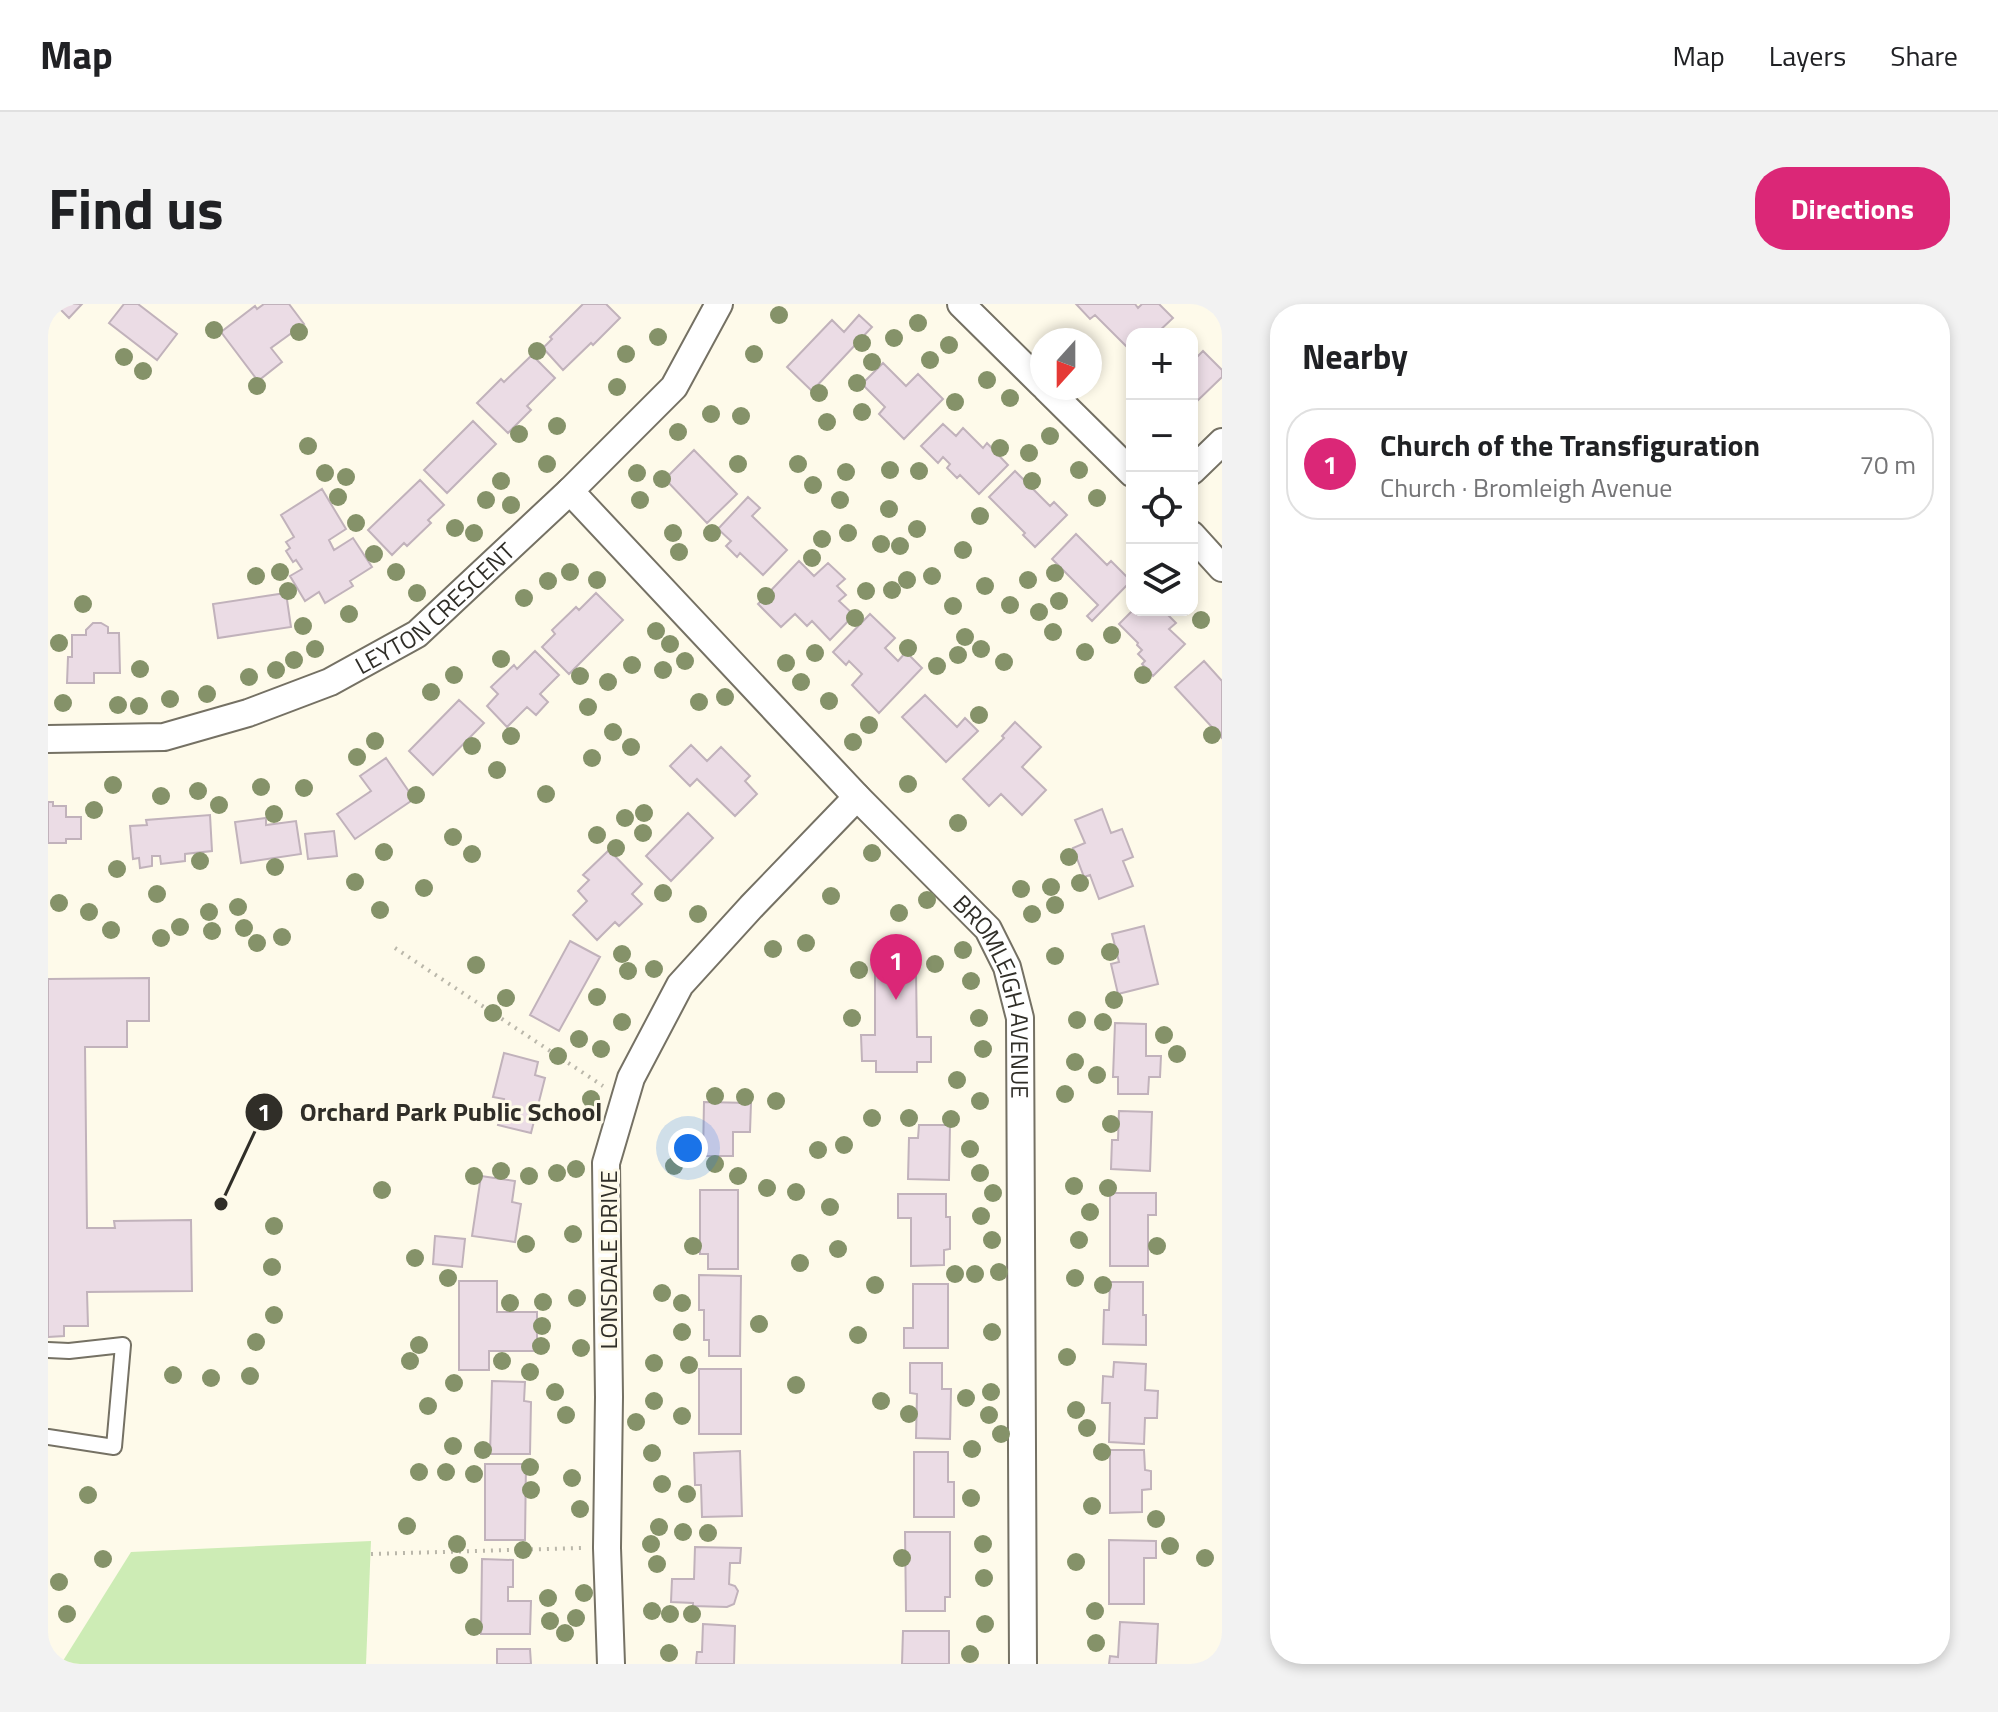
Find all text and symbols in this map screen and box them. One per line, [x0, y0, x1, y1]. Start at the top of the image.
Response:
text: Map [40, 26, 113, 84]
text: Map [1672, 34, 1725, 77]
text: Layers [1769, 34, 1846, 77]
text: Share [1890, 34, 1958, 77]
text: Find us [48, 166, 224, 251]
button: Directions [1755, 167, 1950, 250]
north arrow [1030, 328, 1102, 400]
map controls [1126, 328, 1198, 616]
button: + [1126, 328, 1198, 400]
text: Nearby [1302, 330, 1408, 382]
button: − [1126, 400, 1198, 472]
text: Church of the Transfiguration [1380, 422, 1760, 468]
text: 1 [1323, 445, 1337, 484]
text: 70 m [1859, 445, 1916, 484]
text: Church · Bromleigh Avenue [1380, 468, 1672, 507]
button: locate [1126, 472, 1198, 544]
street label: LEYTON CRESCENT [348, 533, 523, 683]
button: layers [1126, 544, 1198, 616]
street label: BROMLEIGH AVENUE [945, 886, 1038, 1099]
pin: 1 [870, 934, 922, 1000]
callout: Orchard Park Public School [244, 1087, 619, 1137]
text: Orchard Park Public School [300, 1092, 602, 1131]
text: 1 [257, 1094, 271, 1130]
your location [668, 1128, 708, 1168]
street label: LONSDALE DRIVE [590, 1171, 626, 1350]

